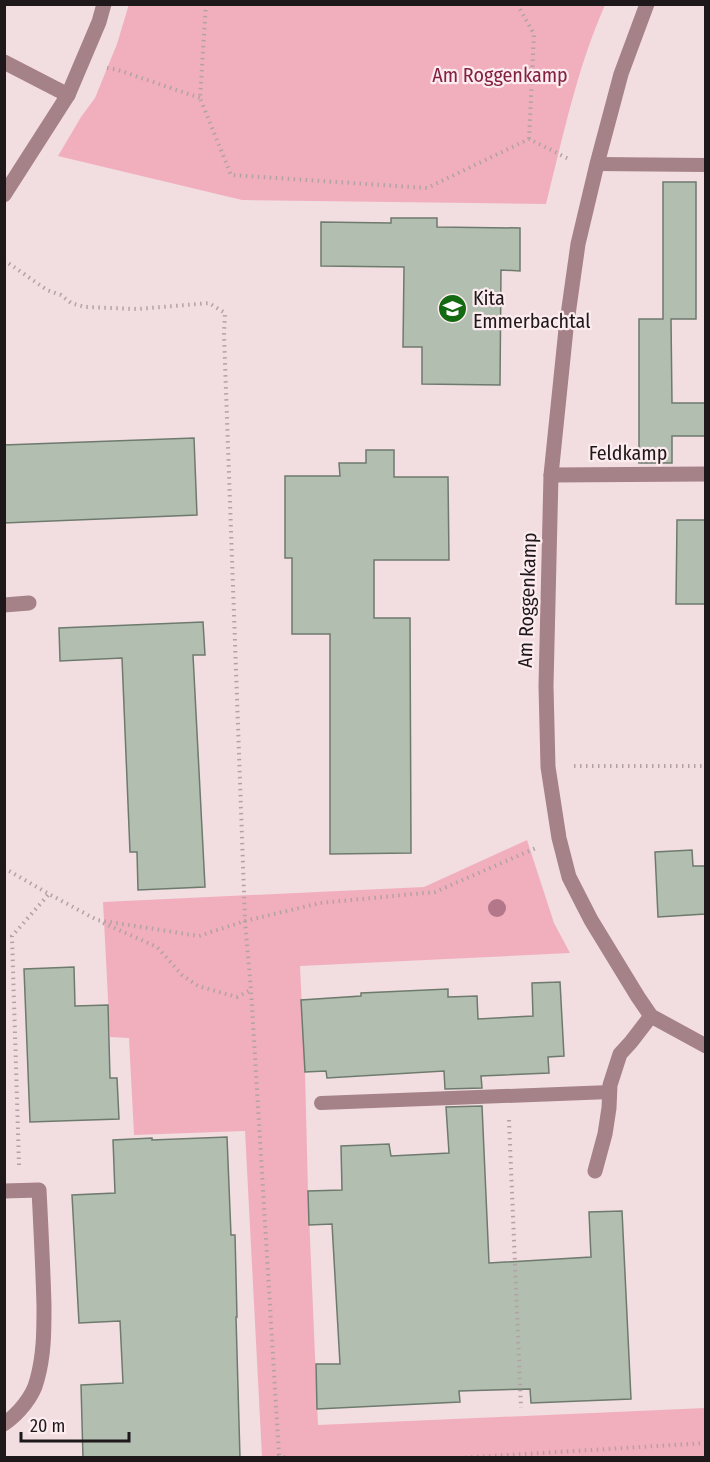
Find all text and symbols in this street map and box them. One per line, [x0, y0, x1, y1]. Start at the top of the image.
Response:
park label: Am Roggenkamp [432, 63, 568, 87]
place label: Kita Emmerbachtal [473, 286, 590, 333]
school or university icon: Kita Emmerbachtal [436, 293, 468, 325]
street label: Feldkamp [589, 441, 667, 465]
street label: Am Roggenkamp [513, 532, 541, 668]
scale bar [21, 1405, 129, 1443]
text: 20 m [30, 1415, 65, 1437]

